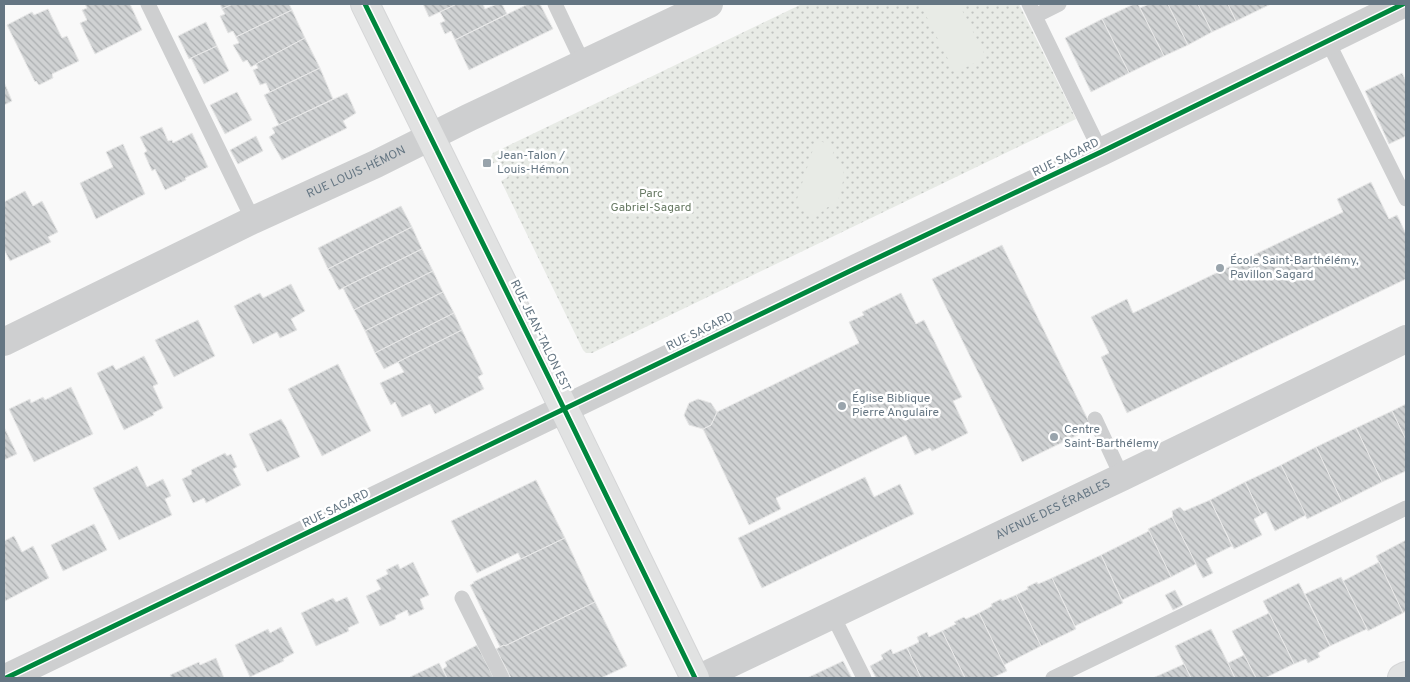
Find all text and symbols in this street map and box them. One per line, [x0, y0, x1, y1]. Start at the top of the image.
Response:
street label: RUE SAGARD [1030, 135, 1102, 181]
street label: RUE LOUIS-HÉMON [304, 142, 409, 202]
place label: Jean-Talon / Louis-Hémon [497, 148, 569, 178]
marker: Jean-Talon / Louis-Hémon [481, 157, 493, 169]
park label: Parc Gabriel-Sagard [610, 186, 692, 216]
place label: École Saint-Barthélémy, Pavillon Sagard [1230, 253, 1359, 283]
marker: École Saint-Barthélémy, Pavillon Sagard [1214, 262, 1226, 274]
street label: RUE JEAN-TALON EST [506, 278, 574, 394]
street label: RUE SAGARD [664, 309, 736, 355]
place label: Église Biblique Pierre Angulaire [852, 391, 939, 421]
marker: Église Biblique Pierre Angulaire [836, 400, 848, 412]
place label: Centre Saint-Barthélemy [1064, 422, 1159, 452]
marker: Centre Saint-Barthélemy [1048, 431, 1060, 443]
street label: AVENUE DES ÉRABLES [993, 476, 1113, 544]
street label: RUE SAGARD [300, 486, 372, 532]

